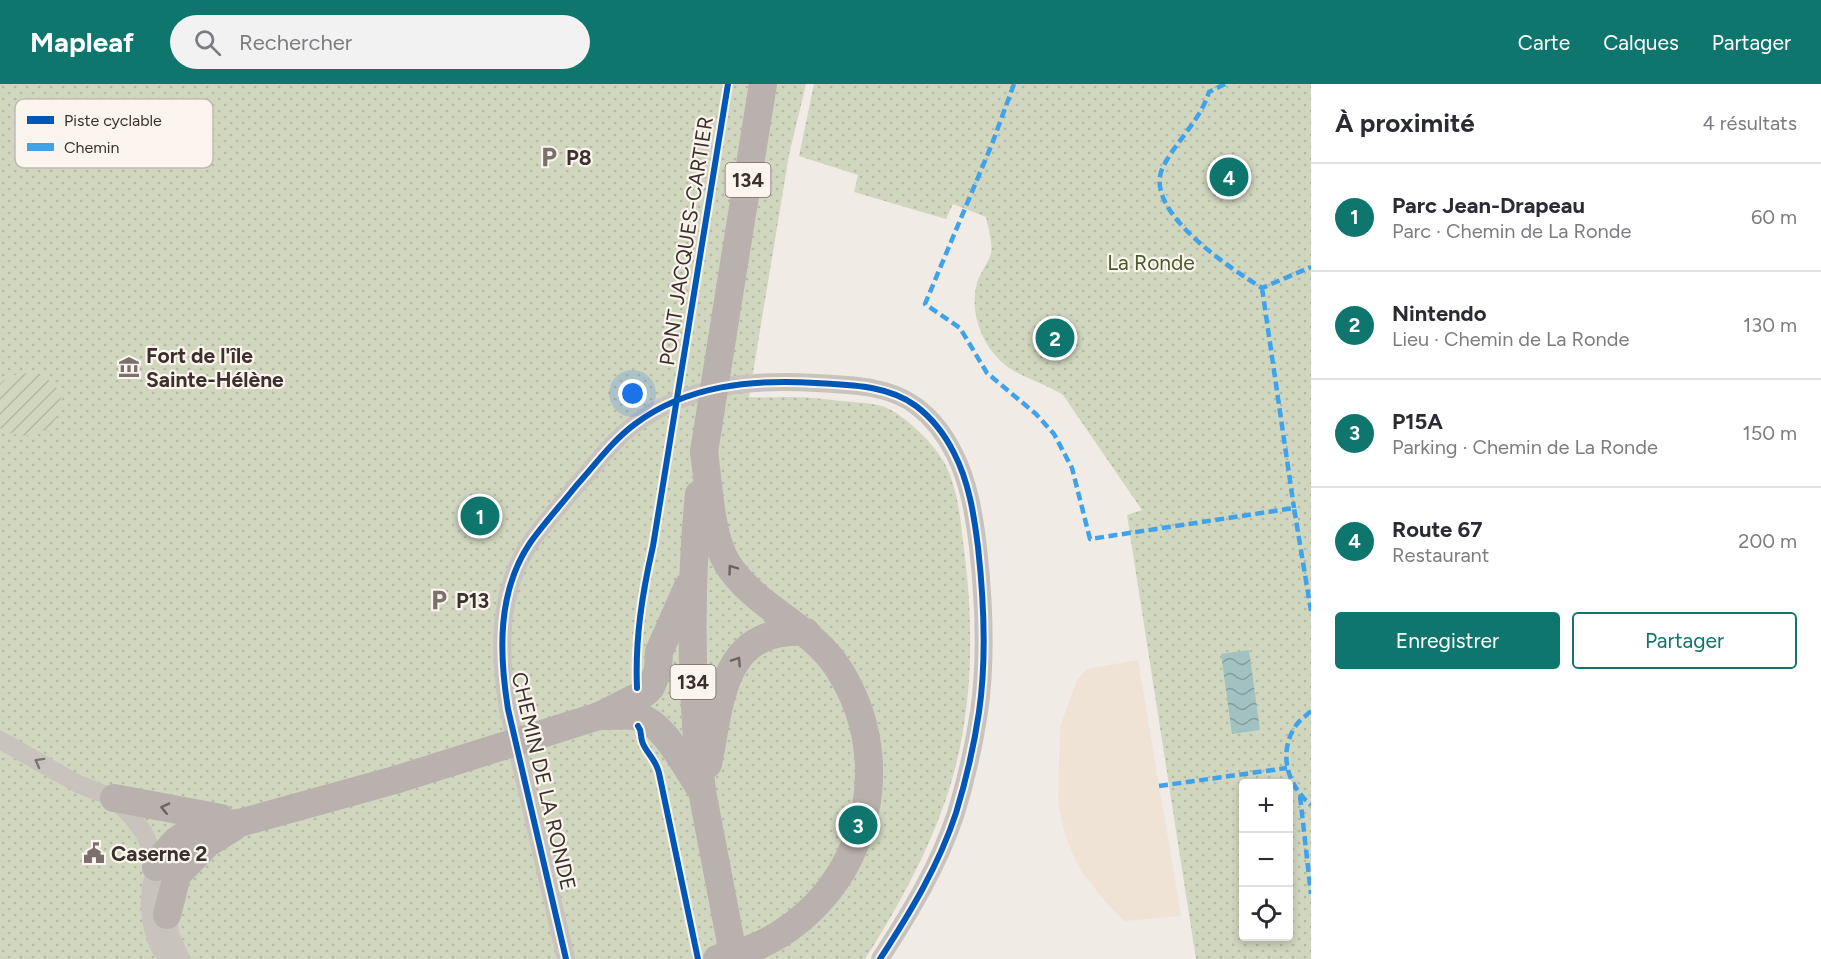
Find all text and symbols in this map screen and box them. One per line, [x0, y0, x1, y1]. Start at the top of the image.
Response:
search box [170, 15, 590, 69]
text: Mapleaf [30, 25, 134, 59]
icon: search [191, 26, 224, 59]
text: Rechercher [239, 29, 352, 56]
text: Carte [1518, 30, 1570, 55]
text: Calques [1603, 30, 1679, 55]
text: Partager [1712, 30, 1791, 55]
legend [15, 99, 213, 168]
text: À proximité [1335, 107, 1475, 139]
text: Piste cyclable [64, 111, 162, 130]
text: 4 résultats [1702, 111, 1797, 135]
street label: PONT JACQUES-CARTIER [654, 115, 718, 367]
text: Chemin [64, 138, 120, 157]
parking icon: P8 [537, 145, 561, 169]
place label: P8 [566, 145, 592, 170]
pin: 4 [1210, 154, 1248, 200]
road number: 134 [726, 163, 771, 197]
text: Parc Jean-Drapeau [1392, 192, 1585, 219]
text: 1 [1350, 205, 1359, 229]
text: 60 m [1751, 205, 1797, 229]
text: Parc · Chemin de La Ronde [1392, 219, 1631, 243]
park label: La Ronde [1107, 250, 1195, 275]
text: Nintendo [1392, 300, 1486, 327]
text: 2 [1349, 313, 1360, 337]
text: 130 m [1743, 313, 1797, 337]
pin: 2 [1036, 316, 1074, 360]
text: Lieu · Chemin de La Ronde [1392, 327, 1629, 351]
place label: Fort de l'île Sainte-Hélène [146, 343, 284, 392]
museum icon: Fort de l'île Sainte-Hélène [117, 355, 141, 379]
your location [618, 379, 647, 408]
text: P15A [1392, 408, 1443, 435]
text: 3 [1349, 421, 1360, 445]
text: 150 m [1742, 421, 1797, 445]
text: Parking · Chemin de La Ronde [1392, 435, 1658, 459]
pin: 1 [460, 494, 500, 538]
text: Route 67 [1392, 516, 1483, 543]
text: 4 [1348, 529, 1361, 553]
text: 200 m [1738, 529, 1797, 553]
text: Restaurant [1392, 543, 1489, 567]
one-way arrow [728, 564, 739, 575]
parking icon: P13 [427, 588, 451, 612]
place label: P13 [456, 588, 489, 613]
button: Enregistrer [1335, 612, 1560, 669]
button: Partager [1572, 612, 1797, 669]
one-way arrow [730, 656, 741, 667]
road number: 134 [670, 665, 716, 699]
street label: CHEMIN DE LA RONDE [507, 669, 581, 893]
one-way arrow [35, 758, 45, 769]
map controls [1239, 779, 1293, 941]
button: + [1239, 779, 1293, 833]
pin: 3 [838, 802, 878, 848]
one-way arrow [160, 803, 170, 816]
button: − [1239, 833, 1293, 887]
public building icon: Caserne 2 [82, 841, 106, 865]
place label: Caserne 2 [111, 841, 208, 866]
button: locate [1239, 887, 1293, 941]

